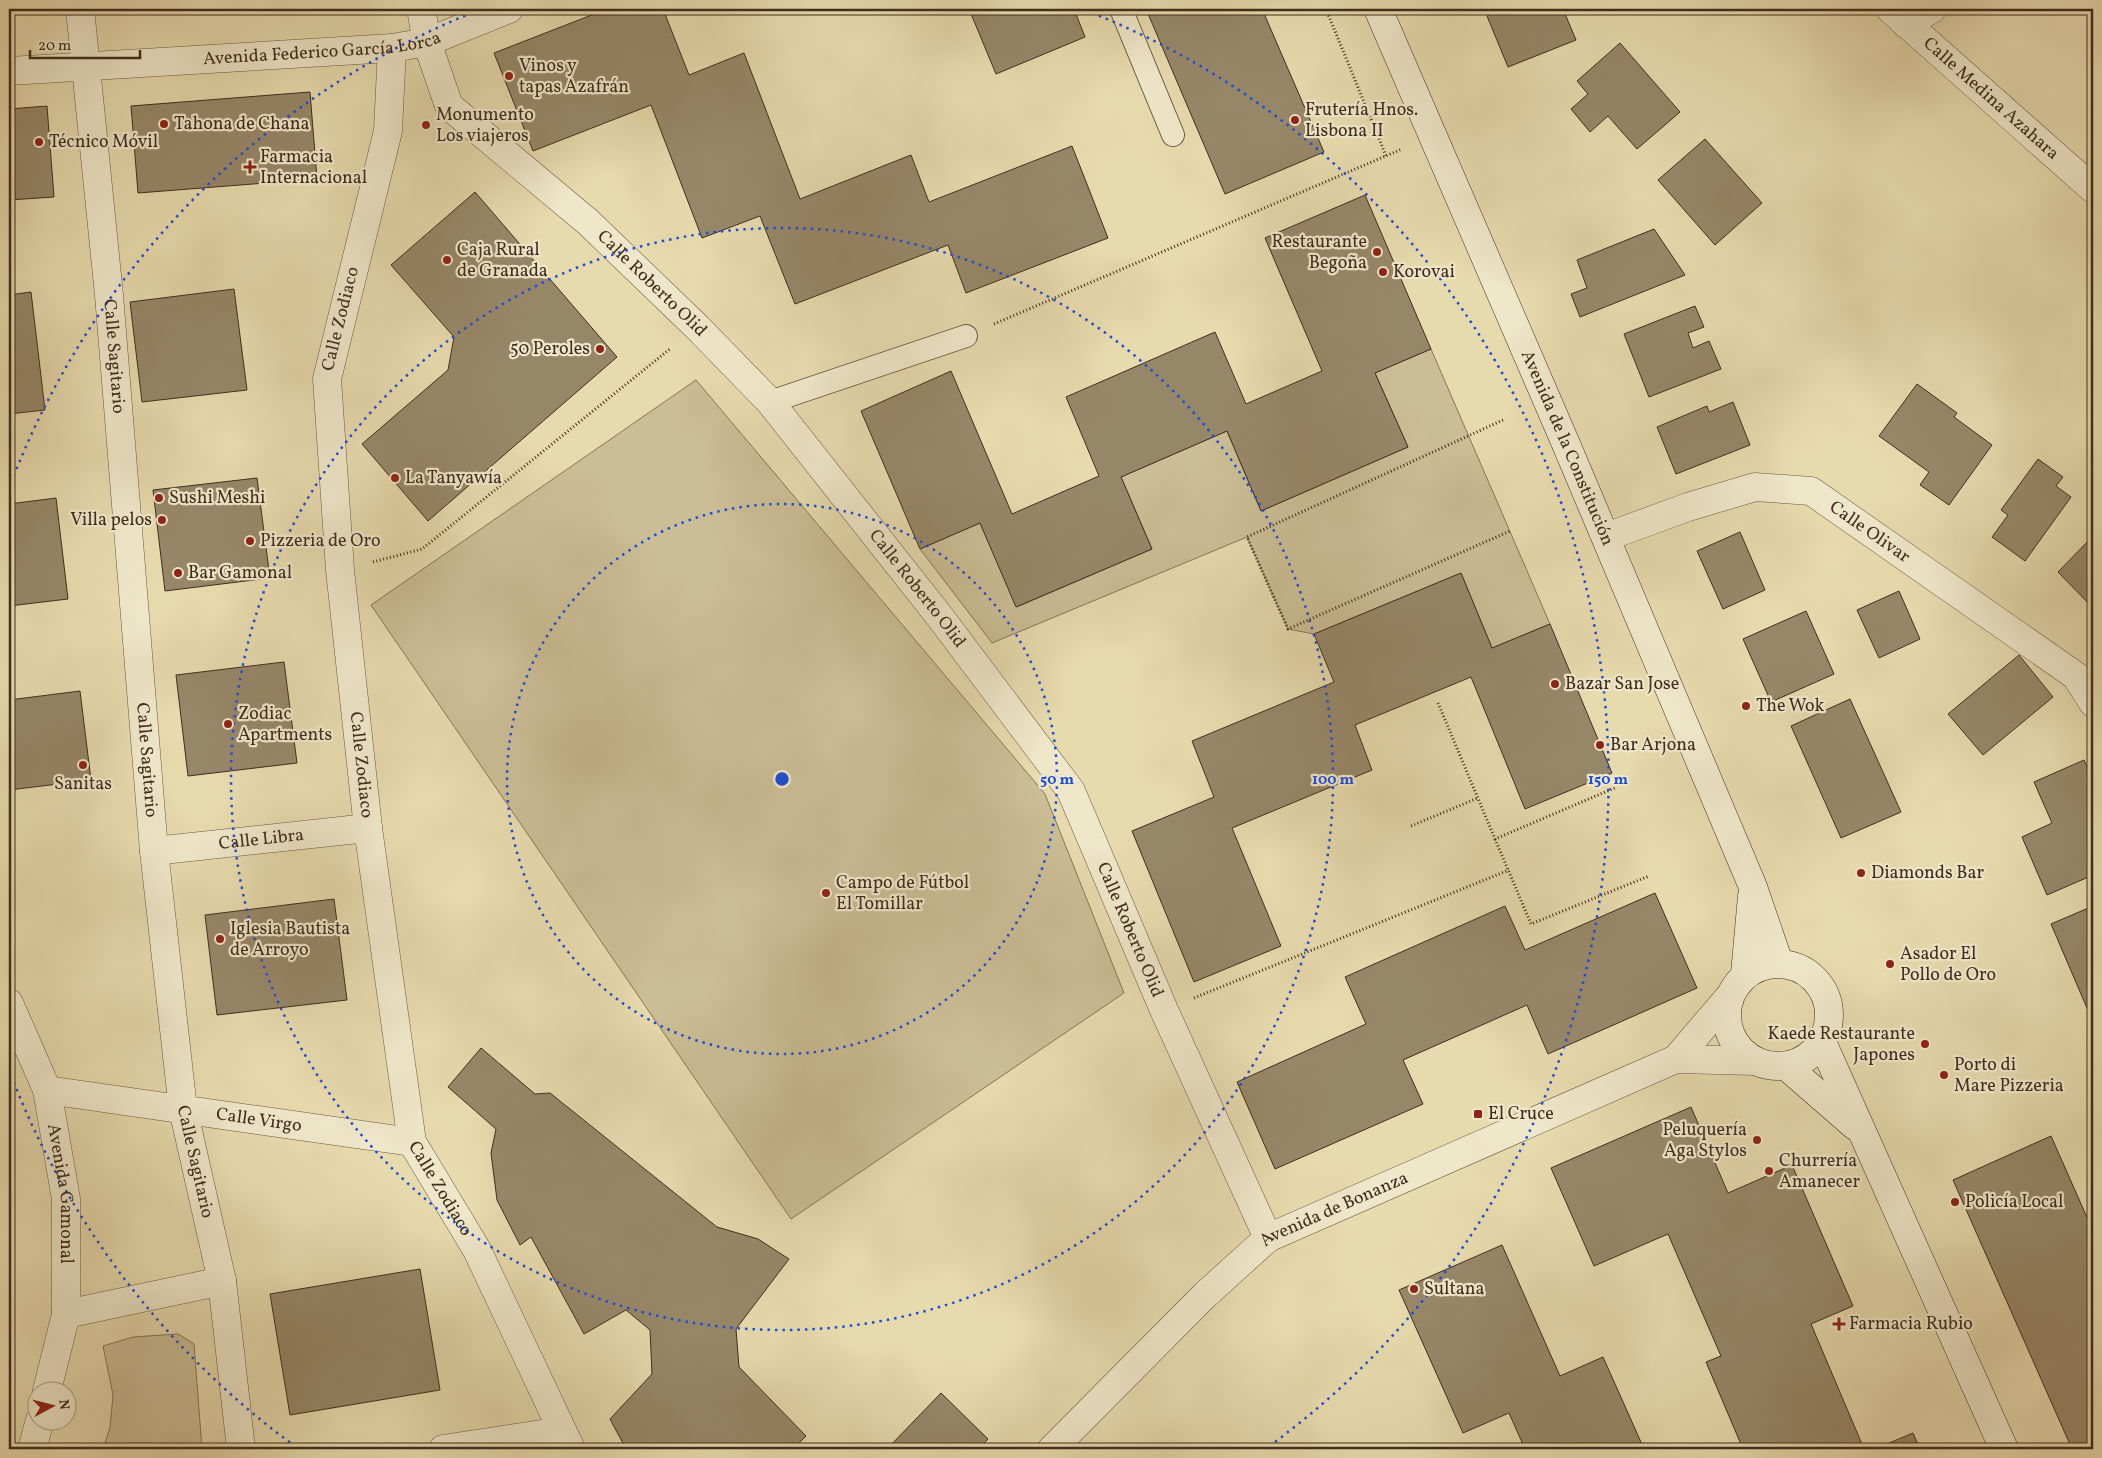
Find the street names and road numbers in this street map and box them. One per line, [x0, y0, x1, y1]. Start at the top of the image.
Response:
street label: Avenida Federico García Lorca [202, 25, 445, 72]
street label: Calle Medina Azahara [1917, 31, 2065, 166]
street label: Calle Roberto Olid [591, 224, 713, 343]
street label: Calle Zodiaco [316, 264, 366, 374]
street label: Calle Sagitario [97, 298, 131, 415]
street label: Avenida de la Constitución [1514, 346, 1620, 550]
street label: Calle Olivar [1824, 495, 1916, 569]
street label: Calle Roberto Olid [863, 524, 972, 653]
street label: Calle Sagitario [130, 702, 164, 818]
street label: Calle Zodiaco [343, 710, 379, 819]
street label: Calle Libra [218, 822, 305, 856]
street label: Calle Roberto Olid [1090, 858, 1170, 1001]
street label: Calle Virgo [214, 1102, 303, 1139]
street label: Calle Sagitario [170, 1103, 220, 1221]
street label: Avenida Gamonal [41, 1122, 79, 1264]
street label: Calle Zodiaco [402, 1136, 478, 1241]
street label: Avenida de Bonanza [1254, 1165, 1412, 1253]

